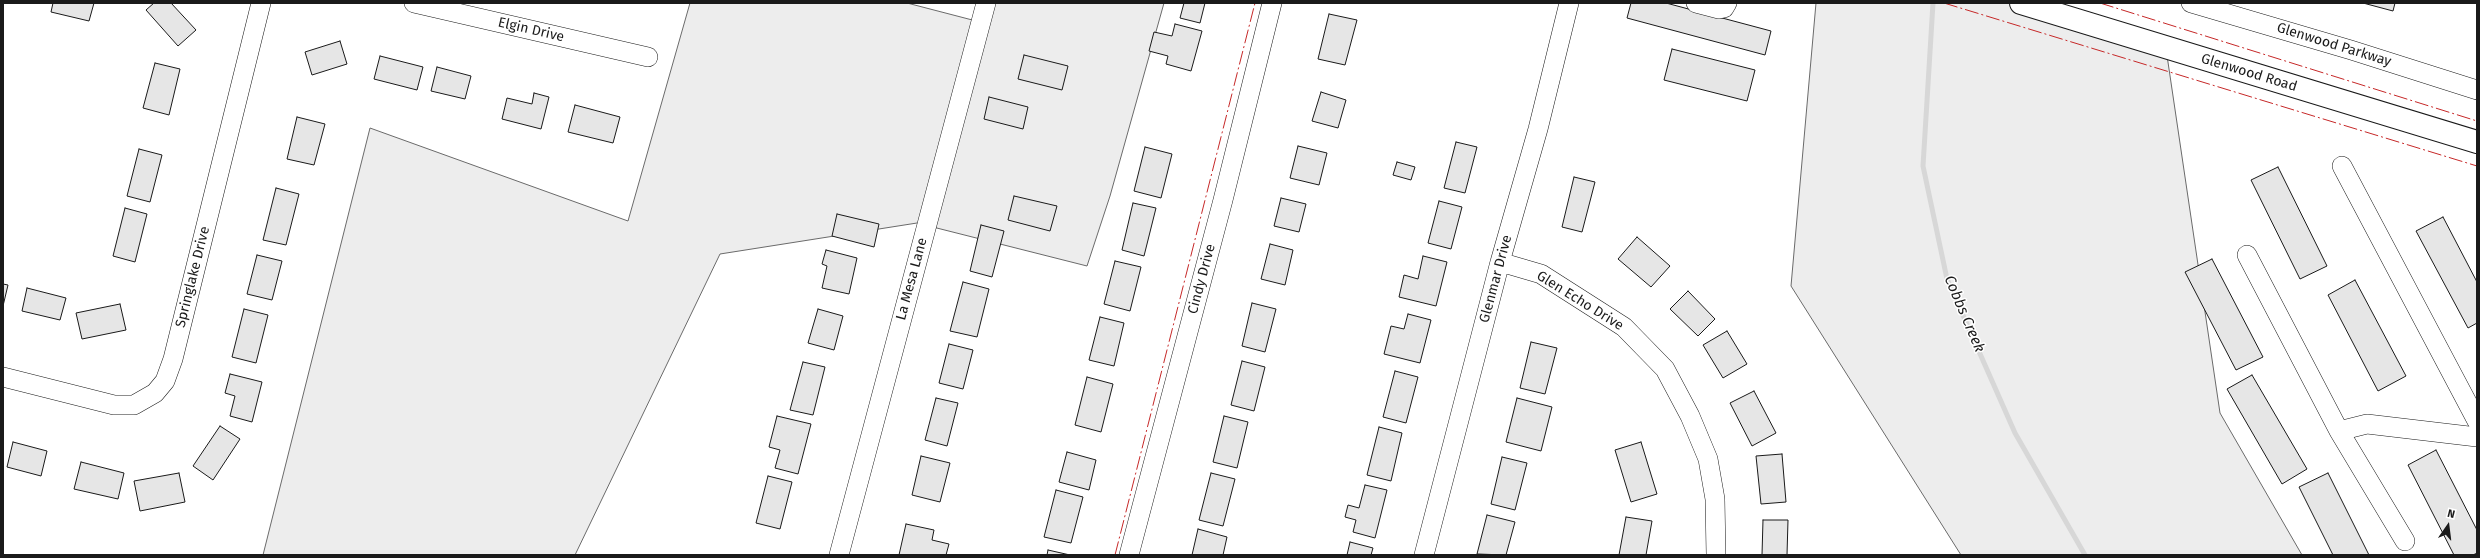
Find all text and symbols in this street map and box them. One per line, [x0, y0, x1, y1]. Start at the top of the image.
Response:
street label: Elgin Drive [496, 14, 566, 46]
street label: Glenwood Parkway [2275, 20, 2393, 70]
street label: Glenwood Road [2199, 50, 2299, 96]
street label: Springlake Drive [172, 225, 214, 329]
street label: Glenmar Drive [1476, 233, 1516, 325]
street label: La Mesa Lane [893, 236, 931, 322]
street label: Cindy Drive [1185, 242, 1219, 316]
street label: Glen Echo Drive [1533, 268, 1627, 334]
water label: Cobbs Creek [1940, 273, 1988, 355]
north arrow [2428, 506, 2468, 546]
text: N [2446, 507, 2456, 521]

